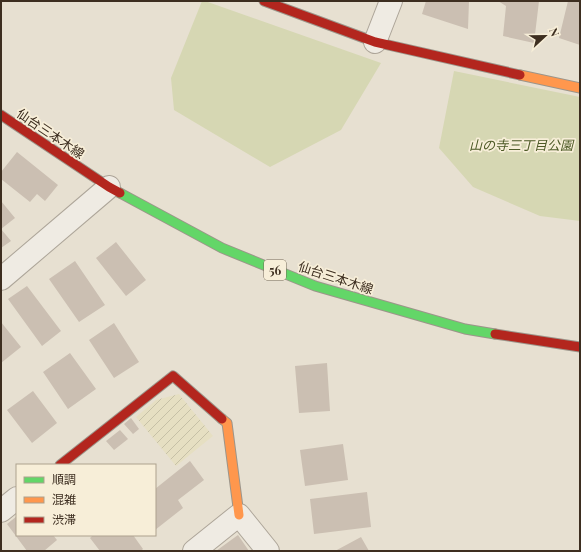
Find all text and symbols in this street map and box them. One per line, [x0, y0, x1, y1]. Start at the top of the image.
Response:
north arrow [525, 16, 565, 56]
text: N [546, 26, 563, 39]
street label: 仙台三本木線 [14, 104, 88, 162]
park label: 山の寺三丁目公園 [469, 136, 575, 153]
street label: 仙台三本木線 [296, 257, 376, 297]
road number: 56 [264, 260, 286, 280]
legend [16, 464, 156, 536]
text: 順調 [52, 471, 76, 487]
text: 混雑 [52, 491, 76, 507]
text: 渋滞 [52, 511, 76, 527]

